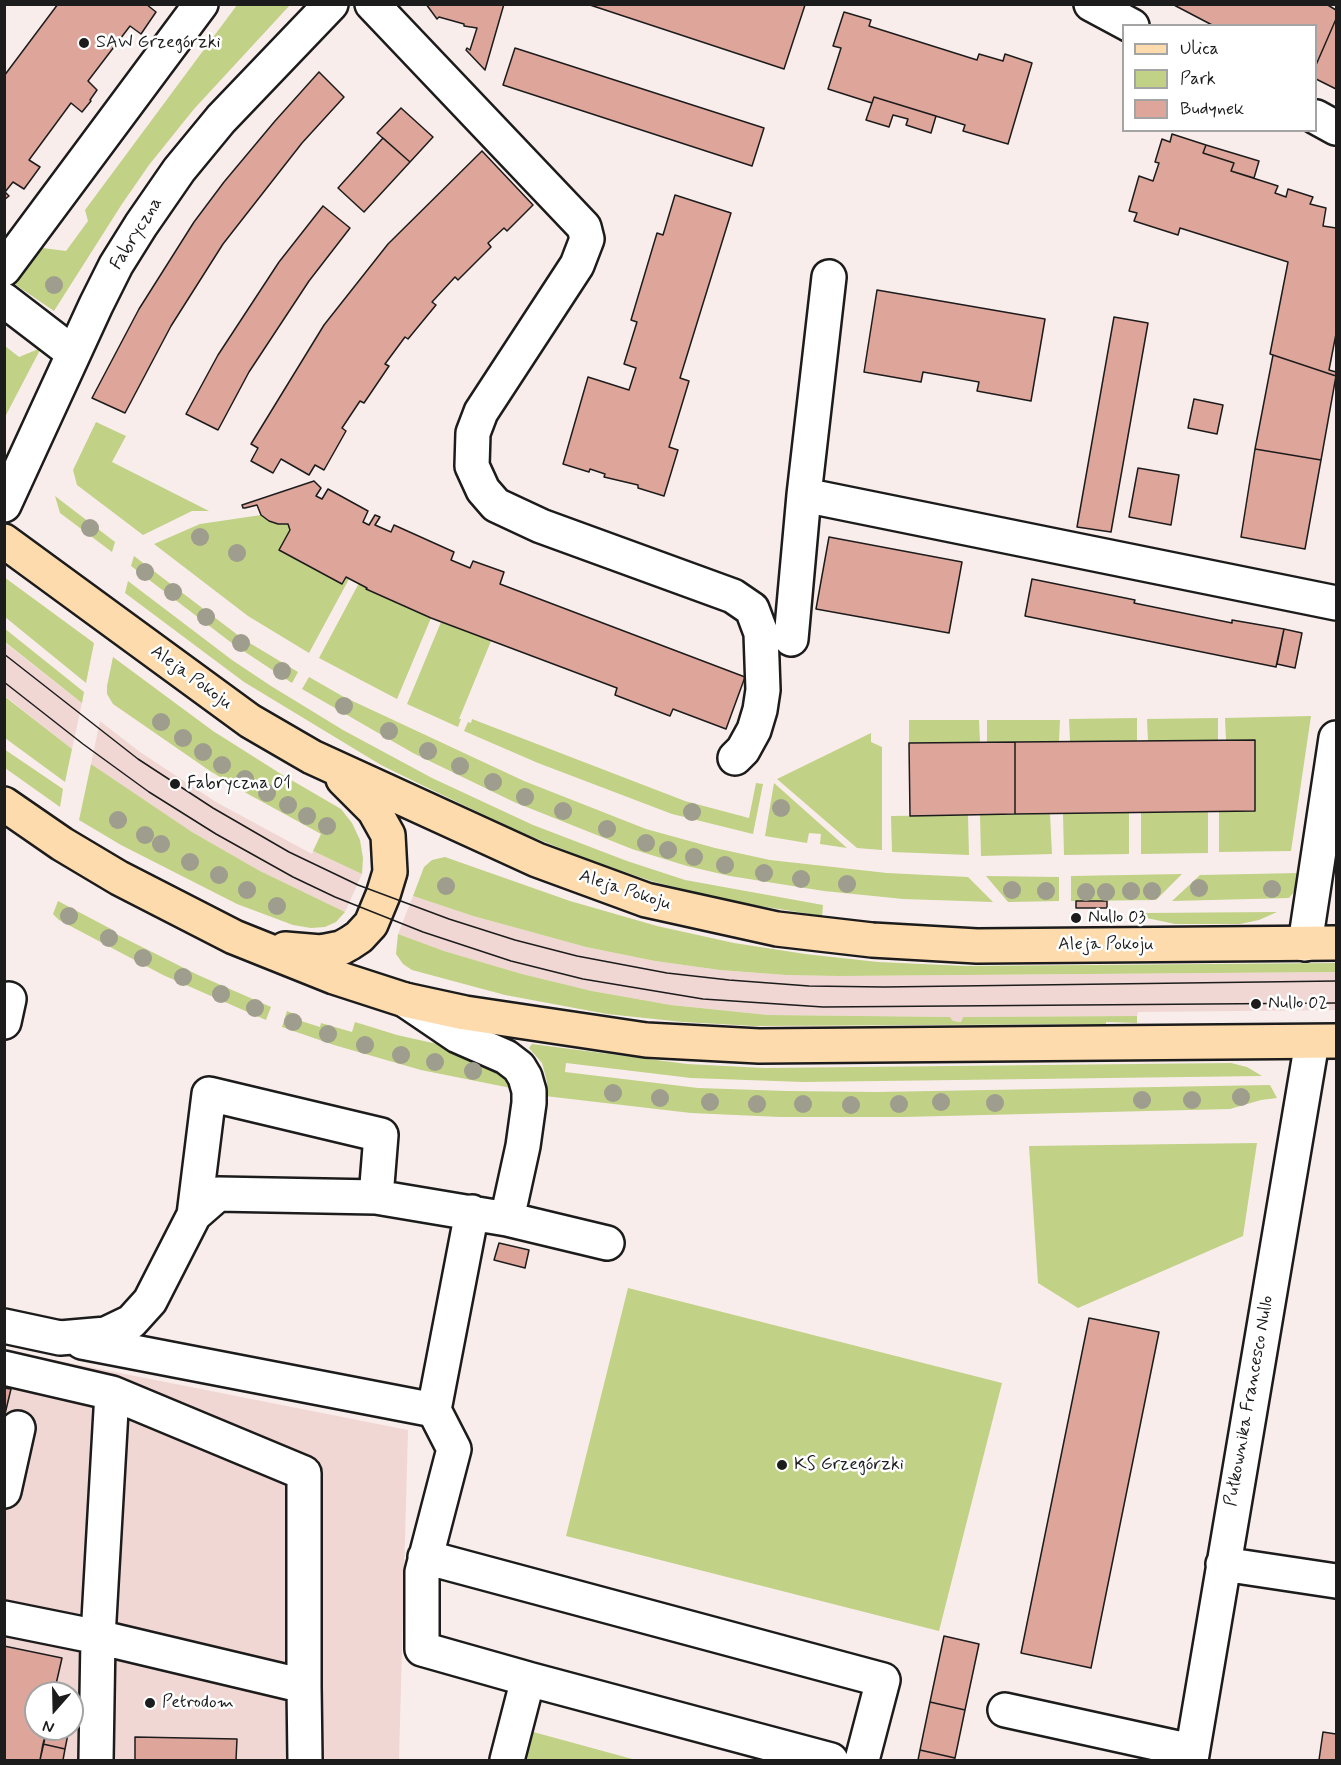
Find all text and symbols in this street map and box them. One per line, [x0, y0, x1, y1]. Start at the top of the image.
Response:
legend [1122, 24, 1317, 132]
place label: SAW Grzegórzki [96, 32, 221, 54]
marker: SAW Grzegórzki [77, 36, 91, 50]
text: Ulica [1180, 37, 1219, 61]
text: Park [1180, 67, 1216, 91]
text: Budynek [1180, 97, 1244, 121]
street label: Fabryczna [106, 194, 168, 274]
street label: Aleja Pokoju [146, 641, 236, 715]
place label: Fabryczna 01 [187, 773, 291, 795]
marker: Fabryczna 01 [168, 777, 182, 791]
street label: Aleja Pokoju [576, 866, 674, 916]
place label: Nullo 03 [1088, 907, 1146, 929]
marker: Nullo 03 [1069, 911, 1083, 925]
street label: Aleja Pokoju [1058, 934, 1154, 956]
place label: Nullo 02 [1268, 993, 1328, 1015]
marker: Nullo 02 [1249, 997, 1263, 1011]
street label: Pułkownika Francesco Nullo [1221, 1294, 1279, 1508]
place label: KS Grzegórzki [794, 1454, 904, 1476]
marker: KS Grzegórzki [775, 1458, 789, 1472]
north arrow [24, 1681, 84, 1741]
place label: Petrodom [162, 1692, 234, 1714]
marker: Petrodom [143, 1696, 157, 1710]
text: N [40, 1715, 57, 1738]

